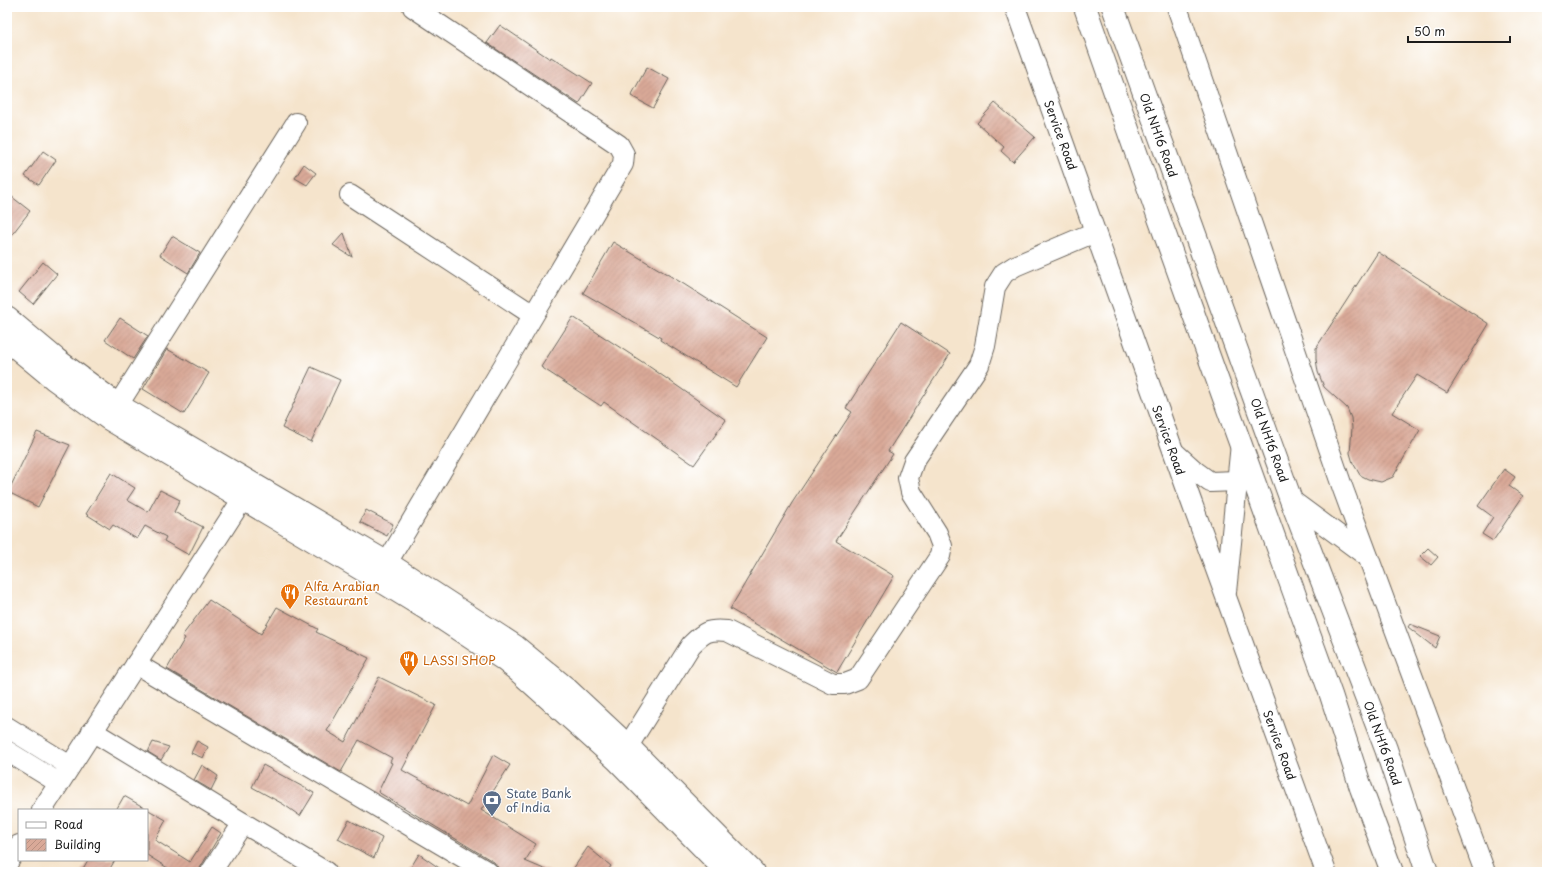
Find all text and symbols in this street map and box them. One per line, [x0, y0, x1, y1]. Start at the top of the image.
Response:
scale bar [1408, 18, 1510, 44]
text: 50 m [1414, 22, 1445, 40]
street label: Old NH16 Road [1135, 90, 1183, 180]
street label: Service Road [1040, 97, 1082, 173]
street label: Old NH16 Road [1246, 395, 1294, 485]
street label: Service Road [1148, 402, 1190, 478]
place label: Alfa Arabian Restaurant [304, 577, 380, 609]
restaurant icon: Alfa Arabian Restaurant [279, 582, 301, 610]
restaurant icon: LASSI SHOP [398, 649, 420, 677]
place label: LASSI SHOP [423, 651, 496, 669]
street label: Old NH16 Road [1359, 698, 1407, 788]
street label: Service Road [1259, 707, 1301, 783]
place label: State Bank of India [506, 784, 571, 816]
bank icon: State Bank of India [481, 789, 503, 817]
legend [18, 809, 148, 861]
text: Road [54, 815, 83, 833]
text: Building [54, 835, 101, 853]

